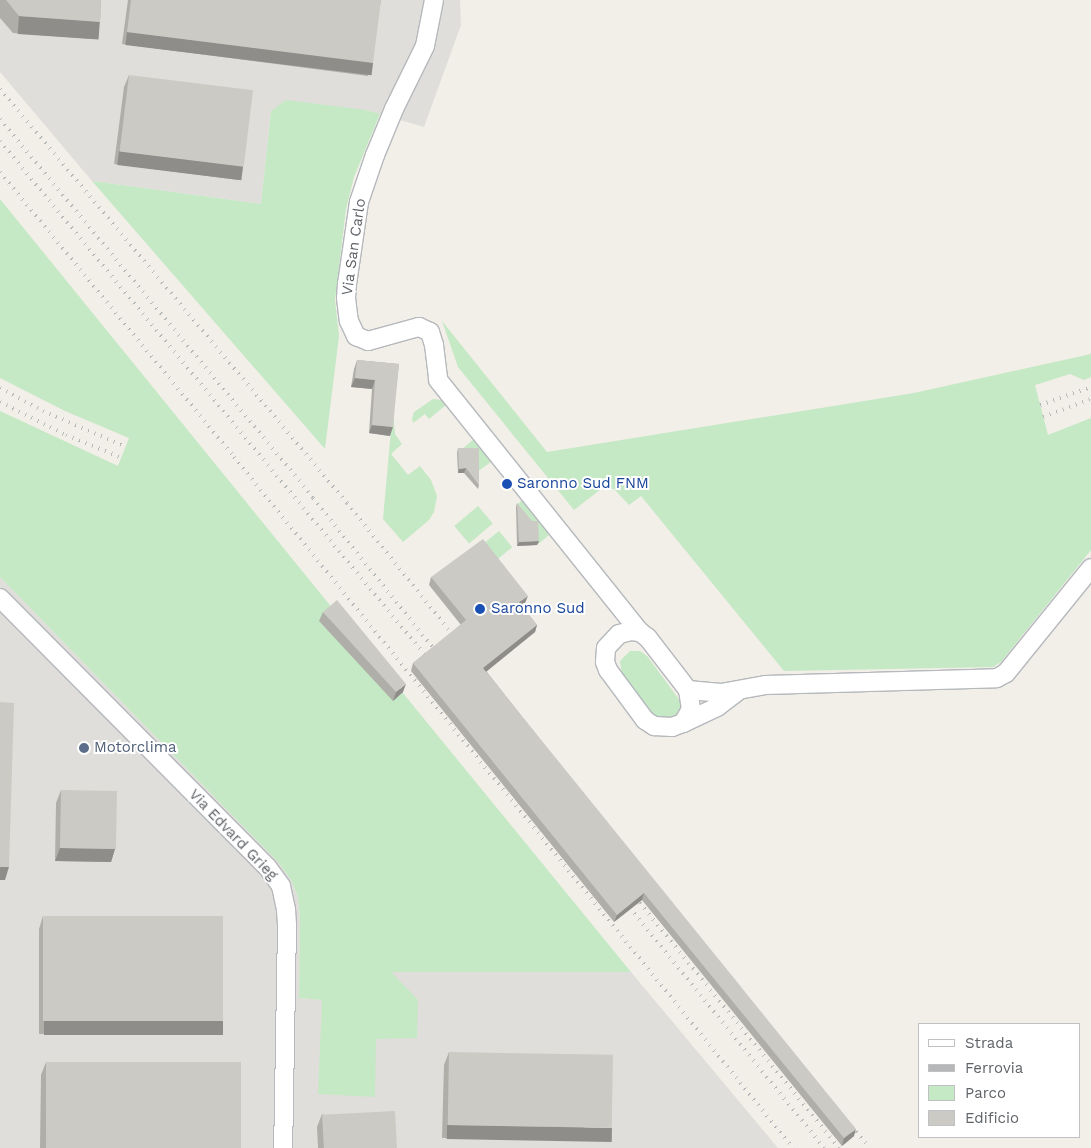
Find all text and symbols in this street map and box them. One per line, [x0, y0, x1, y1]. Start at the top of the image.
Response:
street label: Via San Carlo [338, 197, 370, 297]
place label: Saronno Sud FNM [517, 475, 649, 493]
marker: Saronno Sud FNM [501, 478, 513, 490]
place label: Saronno Sud [491, 600, 585, 618]
marker: Saronno Sud [473, 602, 487, 616]
place label: Motorclima [94, 739, 176, 757]
marker: Motorclima [78, 742, 90, 754]
street label: Via Edvard Grieg [185, 786, 281, 884]
legend [918, 1023, 1081, 1138]
text: Strada [965, 1034, 1013, 1052]
text: Ferrovia [965, 1059, 1023, 1077]
text: Parco [965, 1084, 1006, 1102]
text: Edificio [965, 1109, 1019, 1127]

